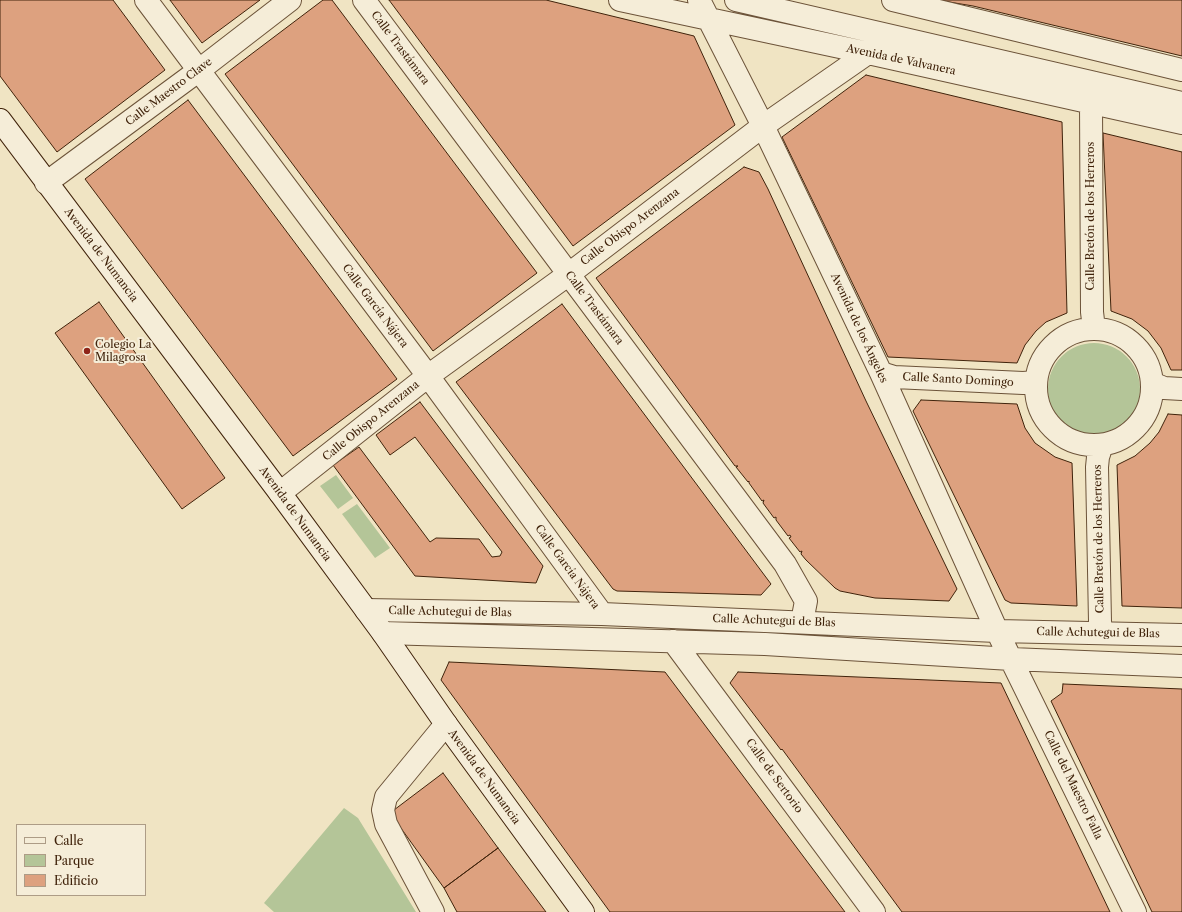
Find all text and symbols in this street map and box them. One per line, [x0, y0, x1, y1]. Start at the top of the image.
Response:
street label: Calle Trastámara [368, 9, 432, 87]
street label: Avenida de Valvanera [845, 42, 957, 78]
street label: Calle Maestro Clave [123, 55, 215, 129]
street label: Calle Bretón de los Herreros [1084, 142, 1098, 290]
street label: Calle Obispo Arenzana [578, 186, 682, 268]
street label: Avenida de Numancia [61, 205, 141, 305]
street label: Calle García Nájera [339, 262, 411, 350]
street label: Calle Trastámara [562, 269, 626, 347]
street label: Avenida de los Ángeles [828, 271, 890, 385]
place label: Colegio La Milagrosa [95, 338, 151, 364]
marker: Colegio La Milagrosa [82, 346, 92, 356]
street label: Calle Santo Domingo [902, 370, 1014, 390]
street label: Calle Obispo Arenzana [320, 378, 422, 464]
street label: Avenida de Numancia [256, 464, 334, 564]
street label: Calle Bretón de los Herreros [1091, 464, 1107, 614]
street label: Calle García Nájera [532, 522, 602, 612]
street label: Calle Achutegui de Blas [388, 604, 512, 620]
street label: Calle Achutegui de Blas [712, 612, 836, 630]
street label: Calle Achutegui de Blas [1036, 625, 1160, 641]
street label: Avenida de Numancia [445, 727, 523, 827]
street label: Calle del Maestro Falla [1041, 728, 1105, 842]
street label: Calle de Sertorio [743, 736, 805, 816]
legend [16, 824, 146, 896]
text: Calle [54, 833, 83, 848]
text: Parque [54, 853, 94, 868]
text: Edificio [54, 873, 98, 888]

